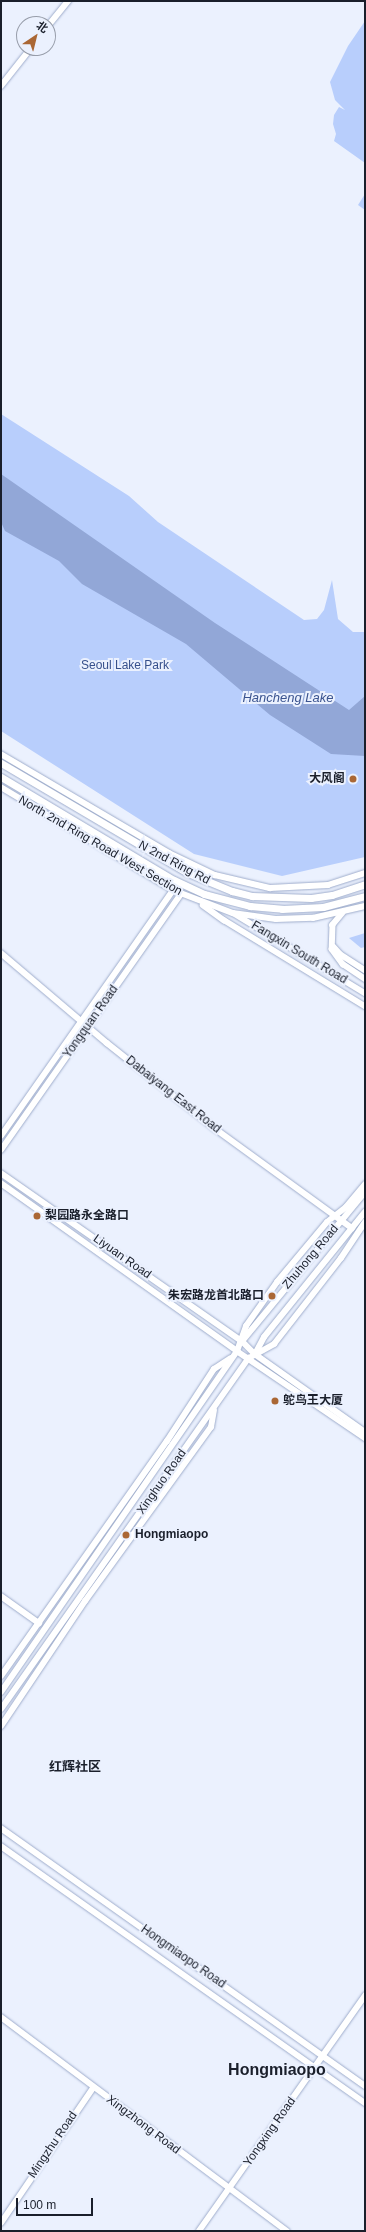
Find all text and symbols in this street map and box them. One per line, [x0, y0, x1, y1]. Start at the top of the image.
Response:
north arrow [16, 16, 56, 56]
text: 北 [34, 19, 50, 35]
park label: Seoul Lake Park [81, 659, 169, 673]
water label: Hancheng Lake [242, 690, 334, 706]
place label: 大风阁 [309, 772, 345, 786]
marker: 大风阁 [348, 774, 358, 784]
street label: North 2nd Ring Road West Section [16, 793, 184, 899]
street label: N 2nd Ring Rd [136, 838, 212, 888]
street label: Fangxin South Road [248, 919, 350, 987]
street label: Yongquan Road [61, 983, 121, 1061]
street label: Dabaiyang East Road [123, 1053, 223, 1137]
place label: 梨园路永全路口 [45, 1209, 129, 1223]
marker: 梨园路永全路口 [32, 1211, 42, 1221]
street label: Zhuhong Road [280, 1222, 342, 1292]
street label: Liyuan Road [90, 1232, 154, 1282]
place label: 朱宏路龙首北路口 [168, 1289, 264, 1303]
marker: 朱宏路龙首北路口 [267, 1291, 277, 1301]
place label: 鸵鸟王大厦 [283, 1394, 343, 1408]
marker: 鸵鸟王大厦 [270, 1396, 280, 1406]
street label: Xinghuo Road [134, 1447, 190, 1517]
place label: Hongmiaopo [135, 1528, 208, 1542]
marker: Hongmiaopo [120, 1529, 132, 1541]
district label: 红辉社区 [49, 1759, 101, 1775]
street label: Hongmiaopo Road [138, 1922, 228, 1992]
district label: Hongmiaopo [228, 2060, 326, 2080]
street label: Xingzhong Road [103, 2093, 183, 2157]
street label: Yongxing Road [241, 2095, 299, 2169]
street label: Mingzhu Road [25, 2109, 81, 2181]
scale bar [18, 2190, 95, 2216]
text: 100 m [23, 2198, 56, 2212]

